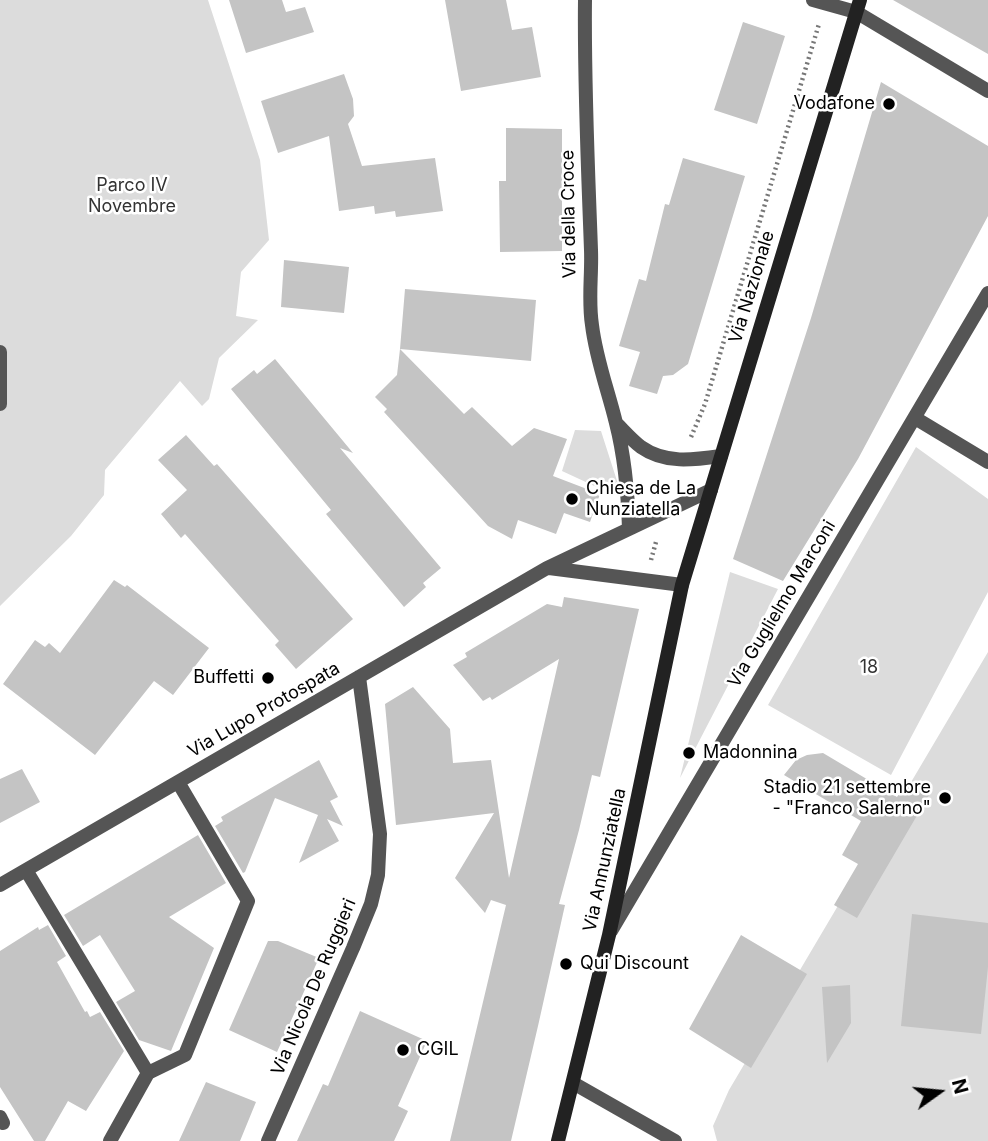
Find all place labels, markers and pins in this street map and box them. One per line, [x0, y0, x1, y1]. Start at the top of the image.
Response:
place label: Vodafone [794, 93, 875, 115]
marker: Vodafone [881, 96, 897, 112]
place label: Chiesa de La Nunziatella [586, 478, 696, 520]
marker: Chiesa de La Nunziatella [564, 491, 580, 507]
place label: Buffetti [193, 667, 254, 689]
marker: Buffetti [260, 670, 276, 686]
place label: Madonnina [703, 742, 798, 764]
marker: Madonnina [681, 745, 697, 761]
place label: Stadio 21 settembre - "Franco Salerno" [763, 777, 931, 820]
marker: Stadio 21 settembre - "Franco Salerno" [937, 790, 953, 806]
place label: Qui Discount [580, 953, 689, 975]
marker: Qui Discount [558, 956, 574, 972]
place label: CGIL [417, 1039, 459, 1061]
marker: CGIL [395, 1042, 411, 1058]

